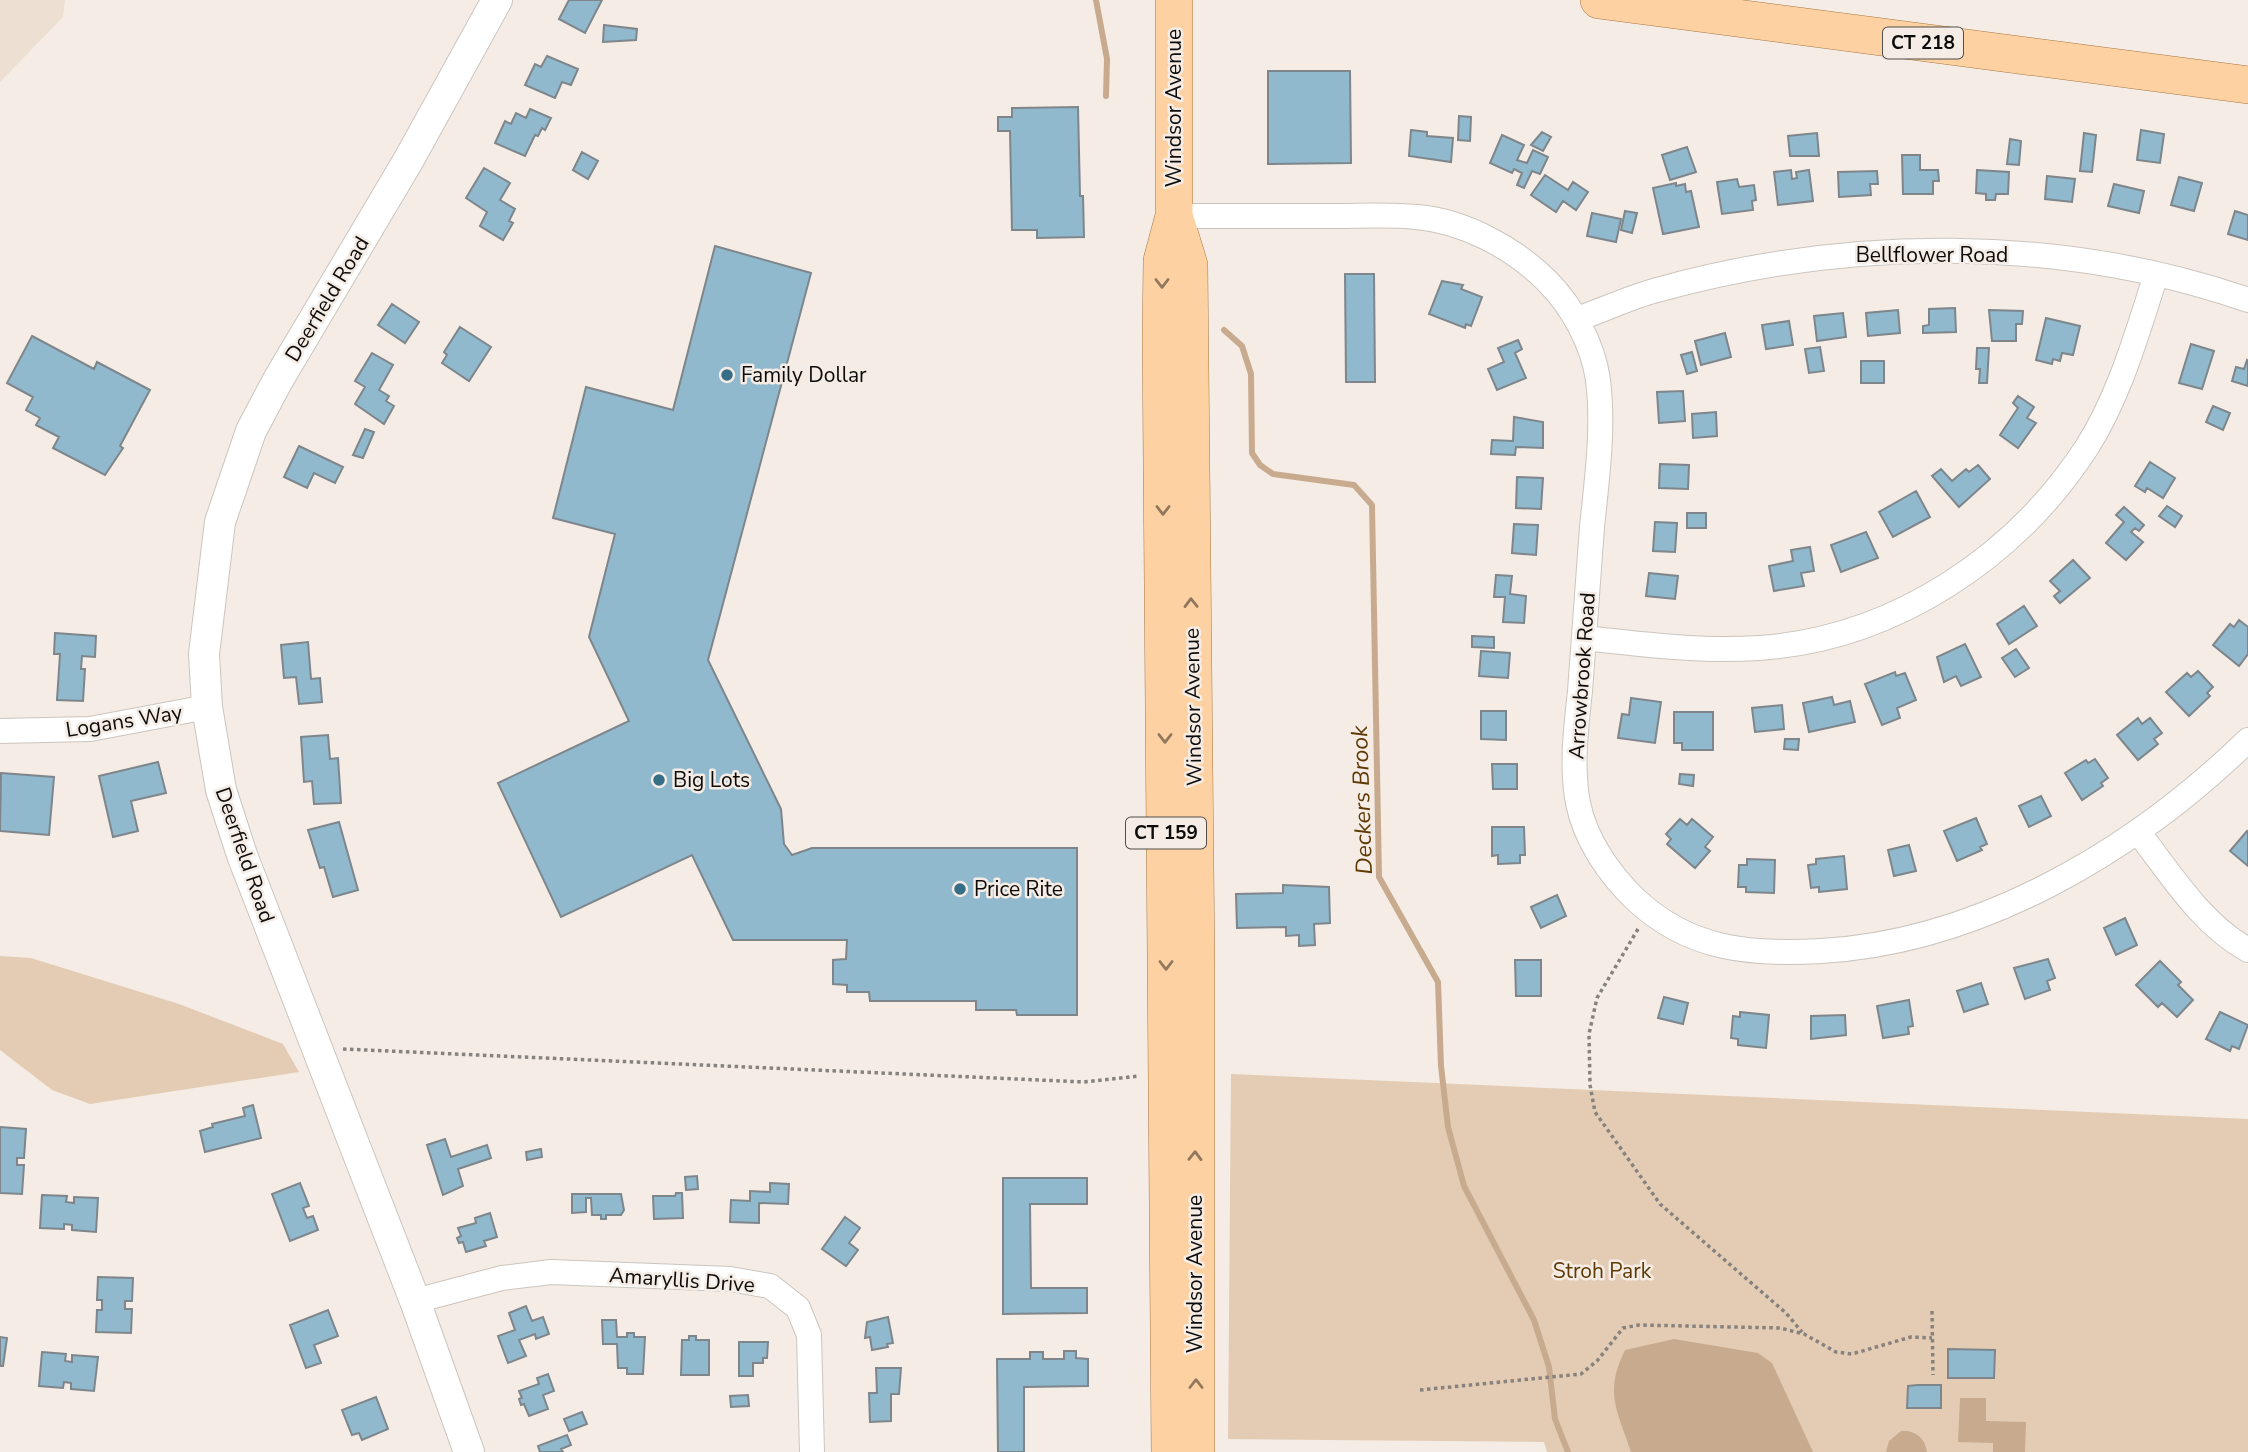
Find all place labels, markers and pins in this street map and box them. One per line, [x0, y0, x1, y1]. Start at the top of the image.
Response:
place label: Family Dollar [741, 361, 867, 389]
marker: Family Dollar [719, 367, 735, 383]
place label: Big Lots [673, 766, 750, 794]
marker: Big Lots [651, 772, 667, 788]
place label: Price Rite [974, 875, 1063, 903]
marker: Price Rite [952, 881, 968, 897]

